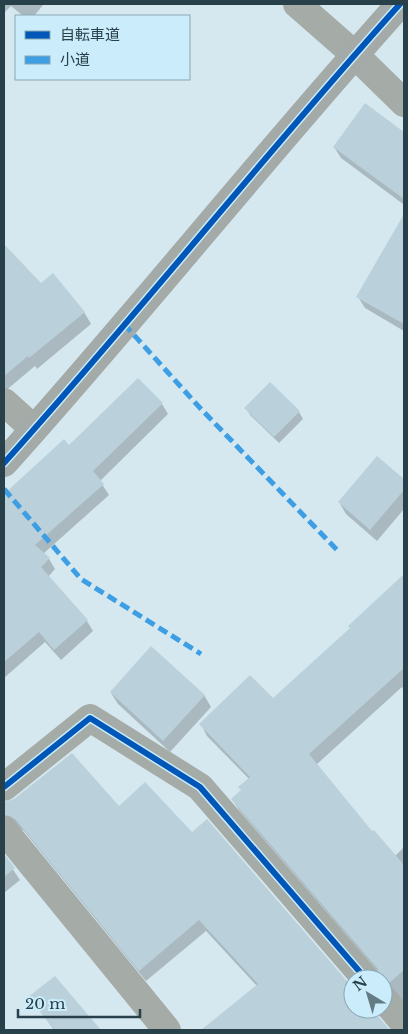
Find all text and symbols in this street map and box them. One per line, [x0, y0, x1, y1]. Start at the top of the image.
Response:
legend [15, 15, 190, 80]
text: 自転車道 [60, 25, 120, 44]
text: 小道 [60, 50, 90, 69]
north arrow [343, 969, 393, 1019]
text: N [349, 973, 371, 995]
scale bar [18, 986, 140, 1018]
text: 20 m [25, 994, 65, 1013]

